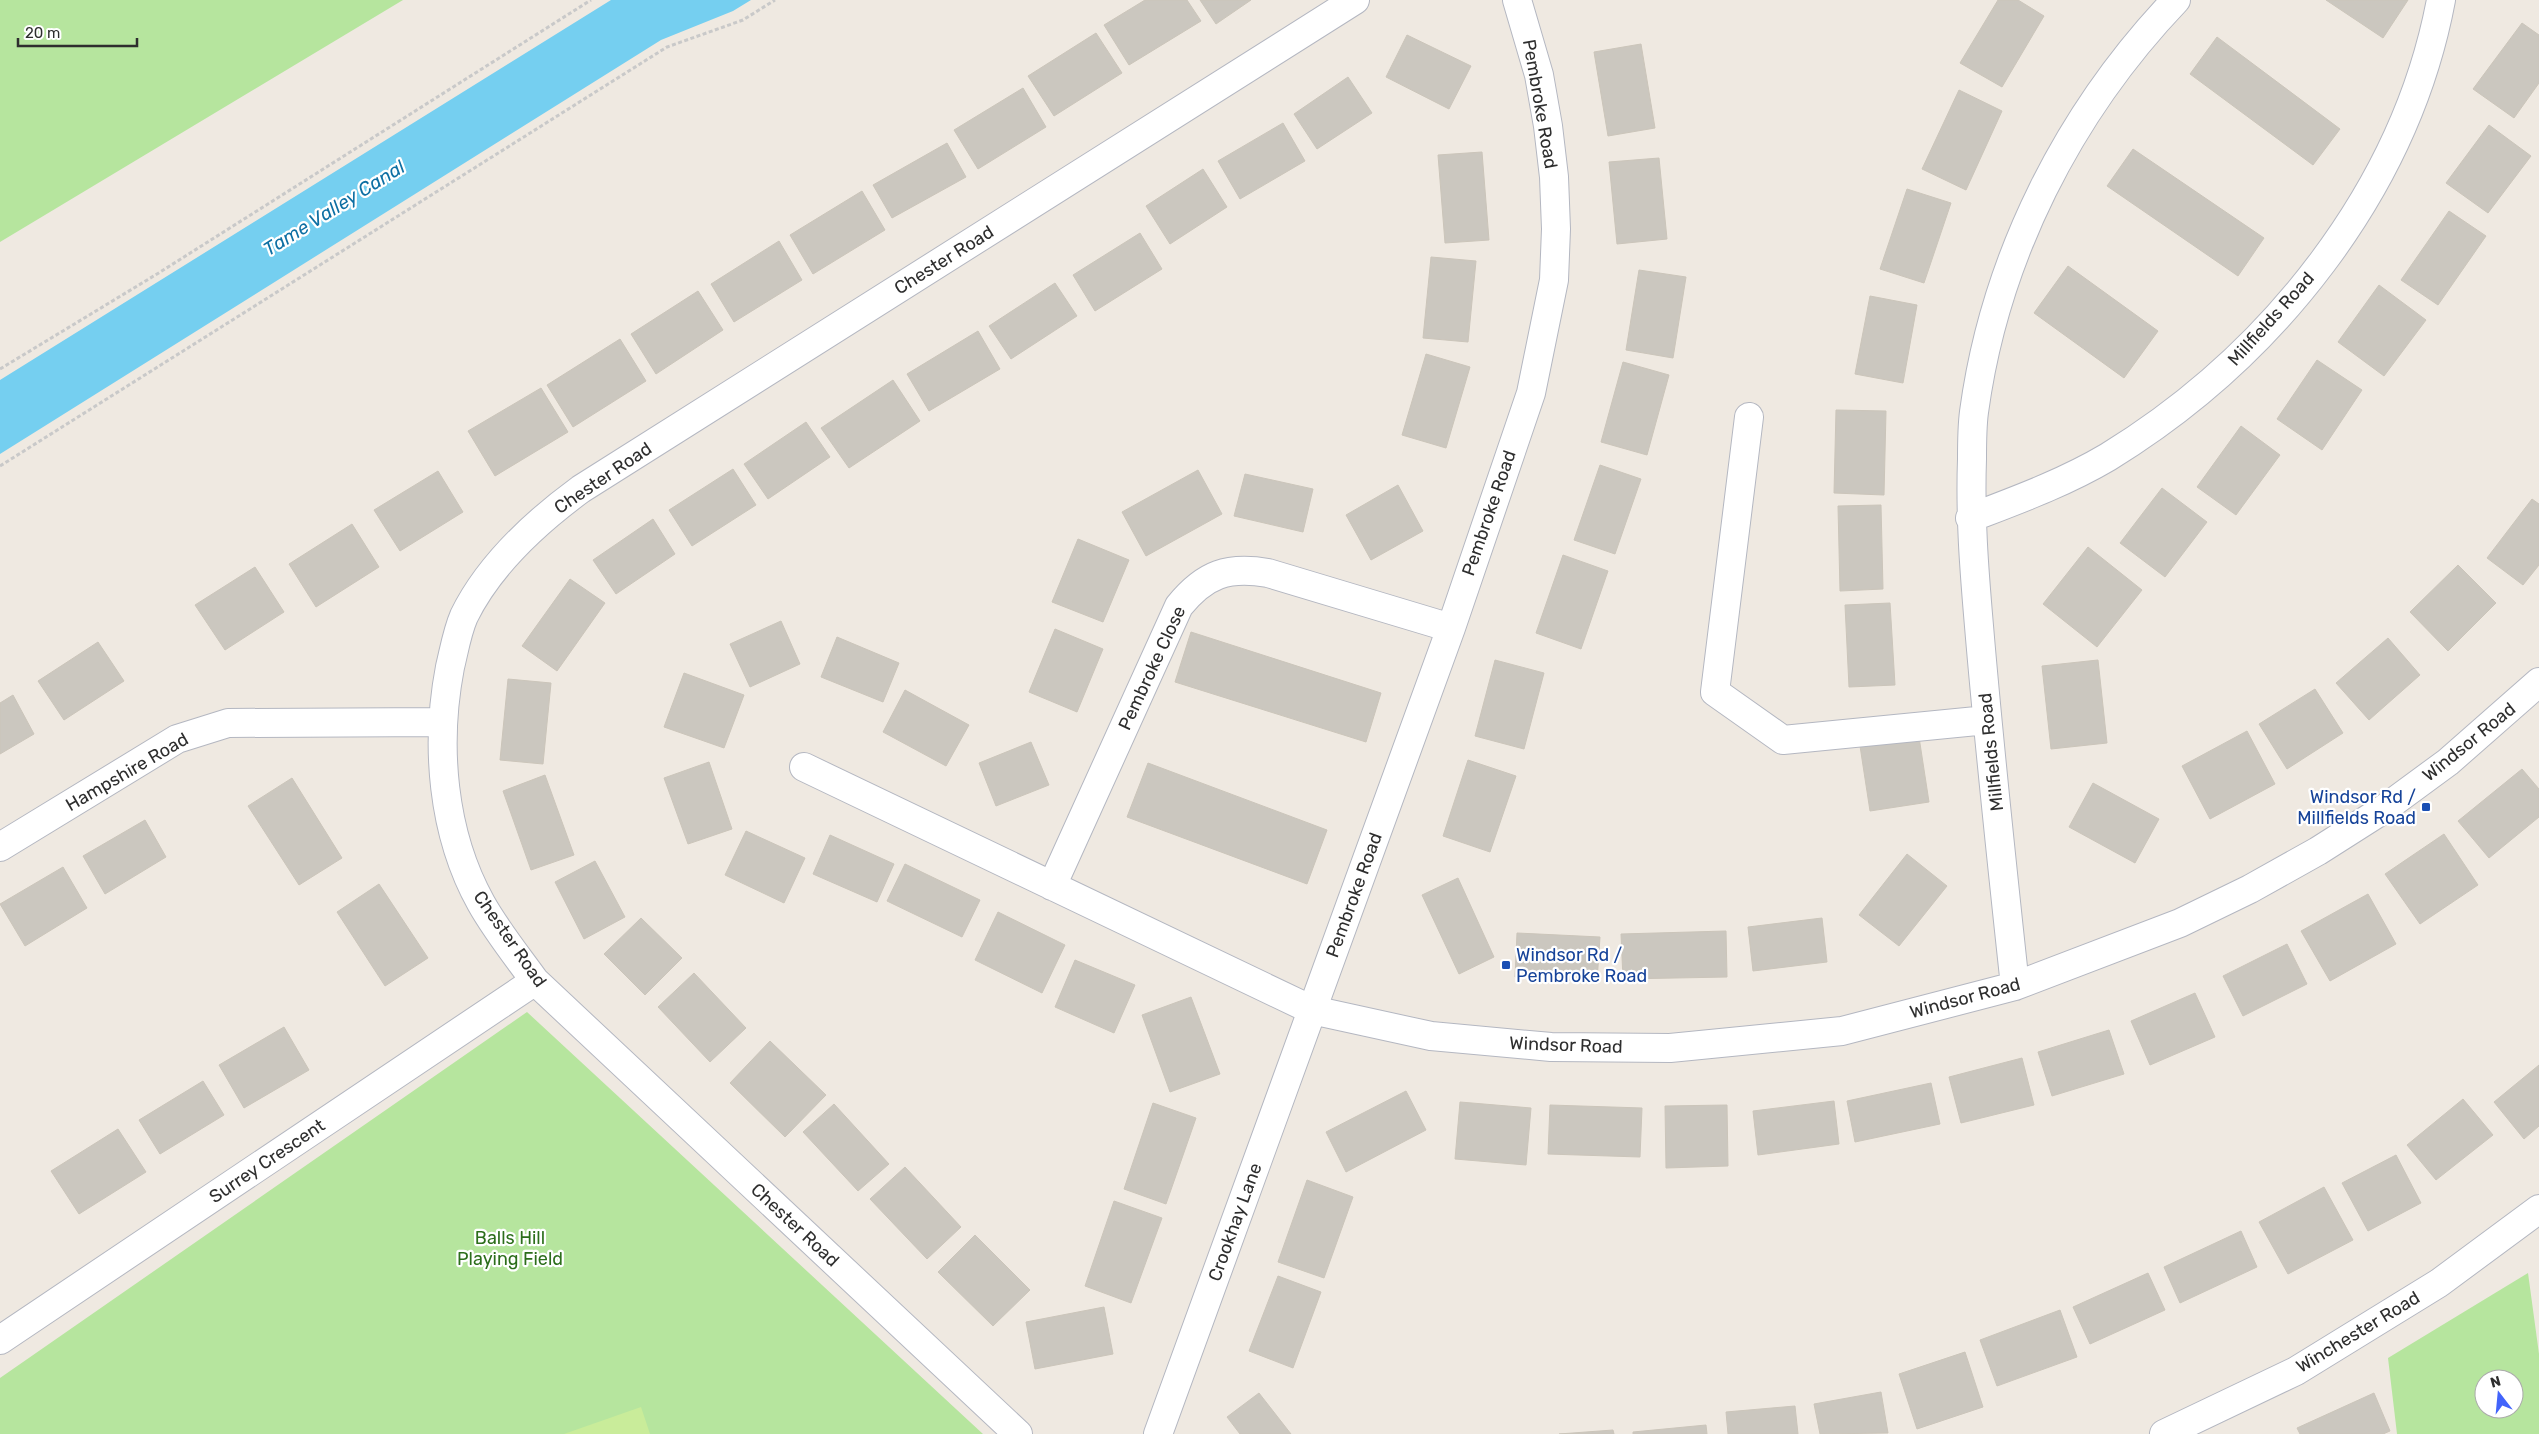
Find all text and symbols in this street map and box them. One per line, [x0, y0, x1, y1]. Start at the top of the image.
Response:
scale bar [18, 15, 136, 47]
text: 20 m [25, 24, 60, 42]
street label: Pembroke Road [1518, 37, 1562, 171]
water label: Tame Valley Canal [259, 155, 409, 261]
street label: Chester Road [890, 221, 998, 299]
street label: Millfields Road [2223, 268, 2319, 370]
street label: Chester Road [550, 437, 656, 519]
street label: Pembroke Road [1457, 447, 1521, 579]
street label: Pembroke Close [1114, 602, 1190, 734]
street label: Millfields Road [1974, 692, 2008, 812]
street label: Windsor Road [2418, 698, 2520, 786]
street label: Hampshire Road [62, 728, 192, 816]
place label: Windsor Rd / Millfields Road [2297, 786, 2416, 829]
marker: Windsor Rd / Millfields Road [2420, 801, 2432, 813]
street label: Pembroke Road [1321, 830, 1387, 960]
street label: Chester Road [469, 886, 551, 992]
place label: Windsor Rd / Pembroke Road [1516, 944, 1647, 987]
marker: Windsor Rd / Pembroke Road [1500, 959, 1512, 971]
street label: Windsor Road [1907, 973, 2023, 1023]
street label: Windsor Road [1509, 1032, 1623, 1058]
street label: Surrey Crescent [205, 1114, 329, 1208]
street label: Crookhay Lane [1203, 1160, 1267, 1284]
street label: Chester Road [746, 1178, 844, 1272]
park label: Balls Hill Playing Field [457, 1227, 563, 1270]
street label: Winchester Road [2292, 1286, 2424, 1378]
north arrow [2474, 1369, 2524, 1419]
text: N [2488, 1372, 2503, 1392]

